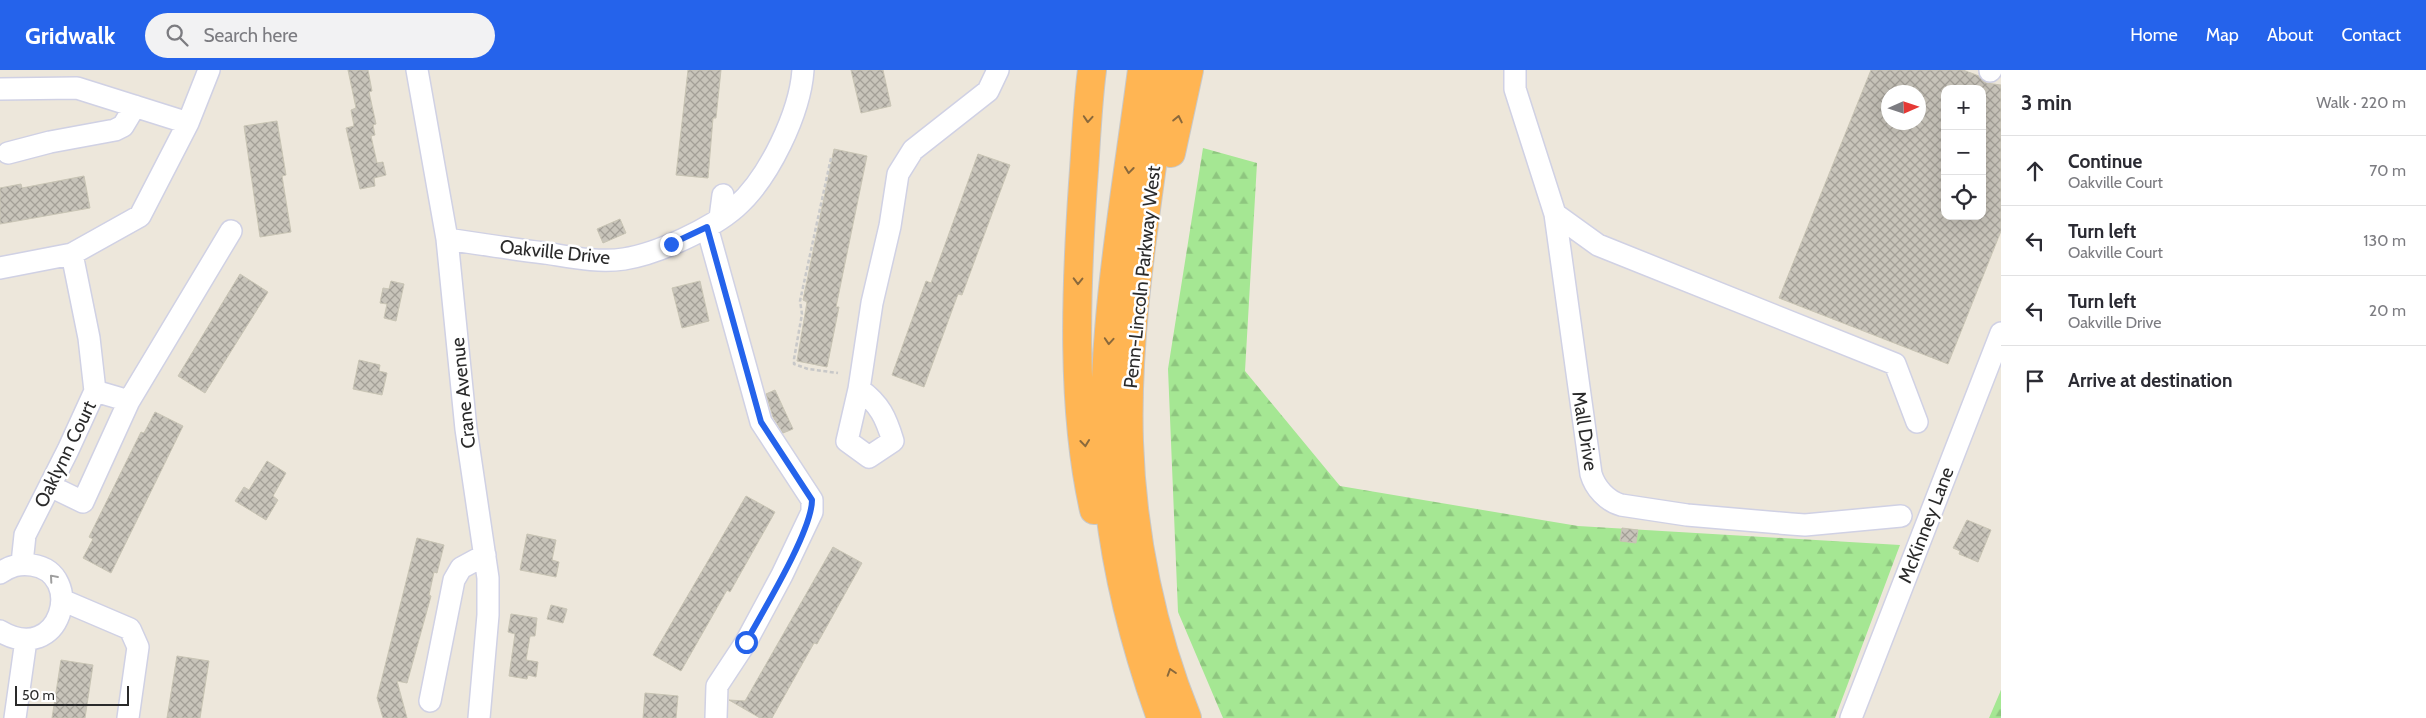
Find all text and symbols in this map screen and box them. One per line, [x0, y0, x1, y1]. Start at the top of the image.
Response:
search box [145, 13, 495, 58]
text: Gridwalk [25, 21, 115, 50]
icon: search [163, 21, 191, 49]
text: Search here [203, 24, 298, 47]
text: Home [2130, 24, 2178, 46]
text: Map [2206, 24, 2239, 46]
text: About [2267, 24, 2313, 46]
text: Contact [2341, 24, 2401, 46]
north arrow [1881, 85, 1926, 130]
map controls [1941, 85, 1986, 220]
button: + [1941, 85, 1986, 130]
text: 3 min [2021, 90, 2072, 115]
text: Walk · 220 m [2316, 93, 2406, 112]
one-way arrow [1082, 115, 1093, 123]
one-way arrow [1172, 115, 1183, 124]
button: − [1941, 130, 1986, 175]
text: Continue [2068, 150, 2142, 173]
icon: ahead [2021, 157, 2049, 185]
text: 70 m [2369, 161, 2406, 180]
street label: Penn-Lincoln Parkway West [1119, 164, 1165, 390]
one-way arrow [1124, 167, 1135, 175]
text: Oakville Court [2068, 173, 2163, 192]
button: locate [1941, 175, 1986, 220]
text: Turn left [2068, 220, 2136, 243]
icon: left [2021, 227, 2049, 255]
text: 130 m [2363, 231, 2406, 250]
route end [660, 233, 683, 256]
street label: Oakville Drive [499, 235, 612, 269]
text: Oakville Court [2068, 243, 2163, 262]
one-way arrow [1073, 278, 1083, 285]
text: Turn left [2068, 290, 2136, 313]
icon: left [2021, 297, 2049, 325]
text: 20 m [2369, 301, 2406, 320]
text: Oakville Drive [2068, 313, 2161, 332]
street label: Crane Avenue [446, 336, 480, 450]
one-way arrow [1103, 337, 1114, 345]
icon: arrive [2021, 367, 2049, 395]
text: Arrive at destination [2068, 369, 2232, 392]
street label: Mall Drive [1567, 390, 1603, 473]
street label: Oaklynn Court [29, 396, 101, 511]
one-way arrow [1079, 439, 1090, 447]
street label: McKinney Lane [1893, 463, 1959, 586]
one-way arrow [50, 575, 59, 584]
route start [735, 631, 758, 654]
one-way arrow [1166, 669, 1176, 677]
scale bar [15, 683, 129, 706]
text: 50 m [22, 686, 55, 704]

